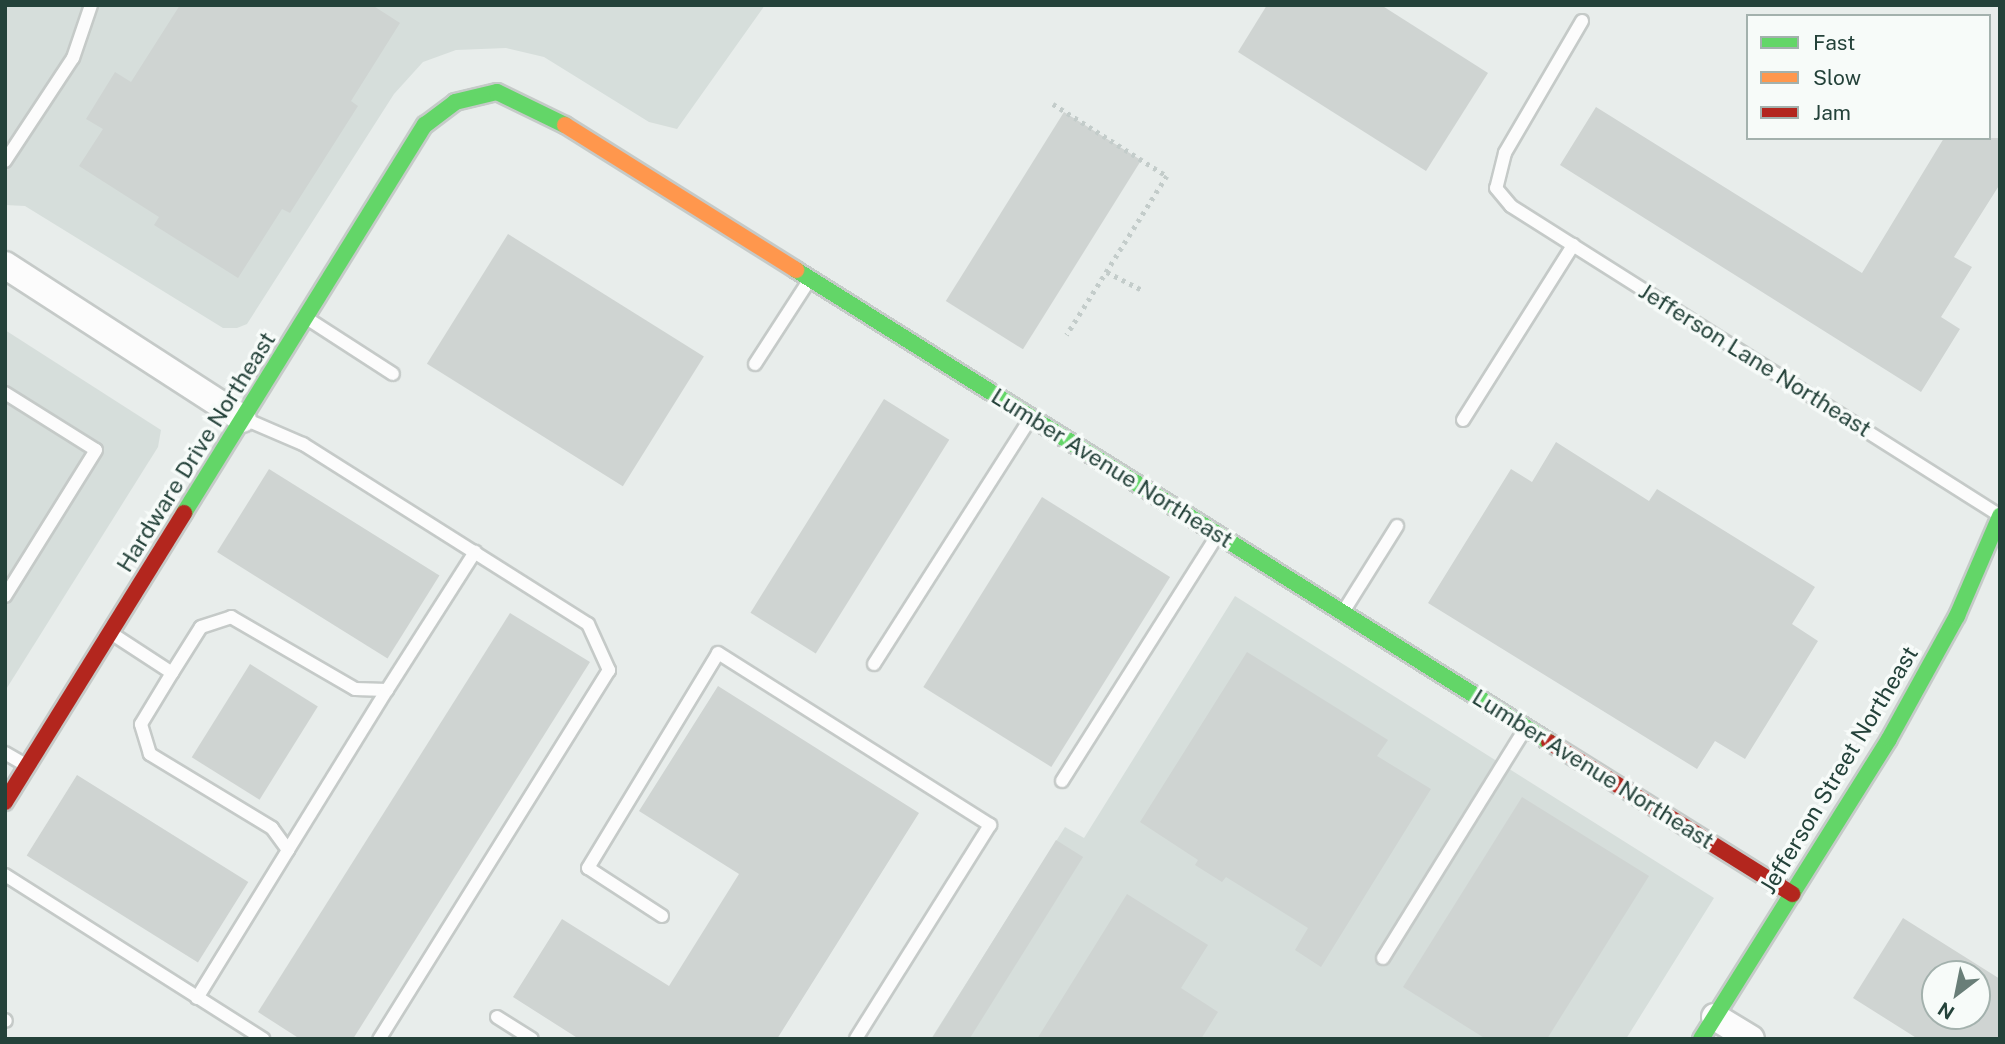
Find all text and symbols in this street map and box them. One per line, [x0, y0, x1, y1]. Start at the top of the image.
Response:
legend [1746, 14, 1991, 140]
text: Fast [1813, 30, 1855, 55]
text: Slow [1813, 65, 1861, 90]
text: Jam [1813, 100, 1851, 125]
street label: Jefferson Lane Northeast [1634, 277, 1876, 443]
street label: Hardware Drive Northeast [111, 327, 281, 577]
street label: Lumber Avenue Northeast [986, 382, 1238, 554]
street label: Jefferson Street Northeast [1754, 641, 1924, 899]
street label: Lumber Avenue Northeast [1467, 683, 1719, 855]
north arrow [1921, 960, 1991, 1030]
text: N [1934, 998, 1958, 1024]

